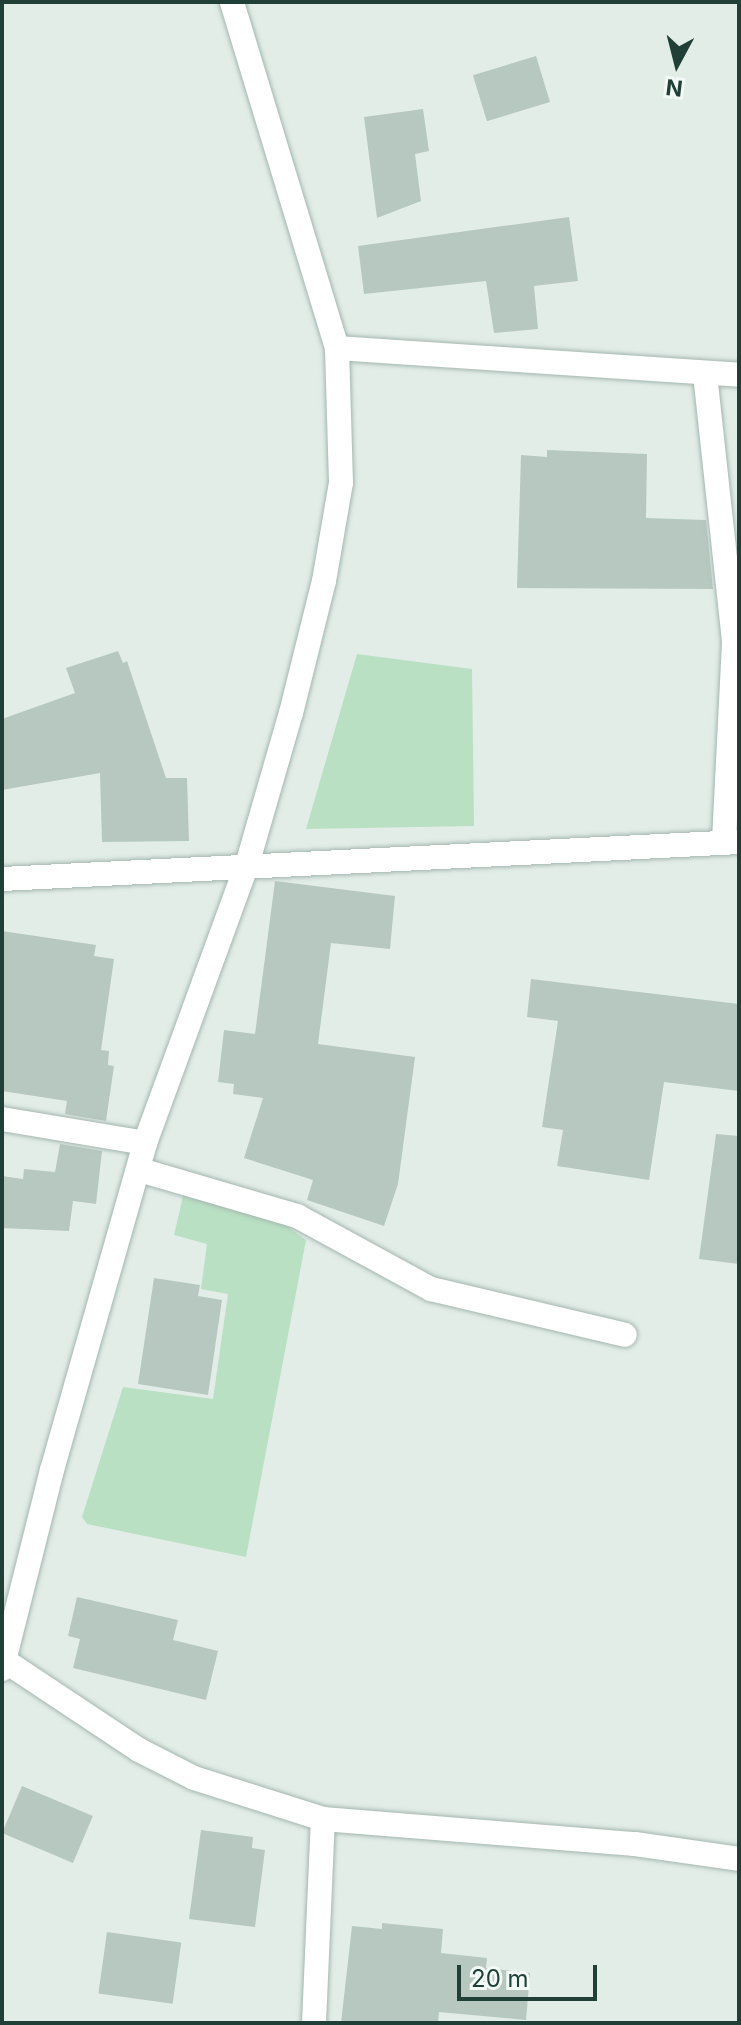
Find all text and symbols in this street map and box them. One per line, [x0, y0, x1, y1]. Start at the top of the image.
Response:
north arrow [637, 24, 717, 104]
text: N [664, 74, 684, 102]
scale bar [461, 1949, 601, 1999]
text: 20 m [471, 1964, 529, 1993]

